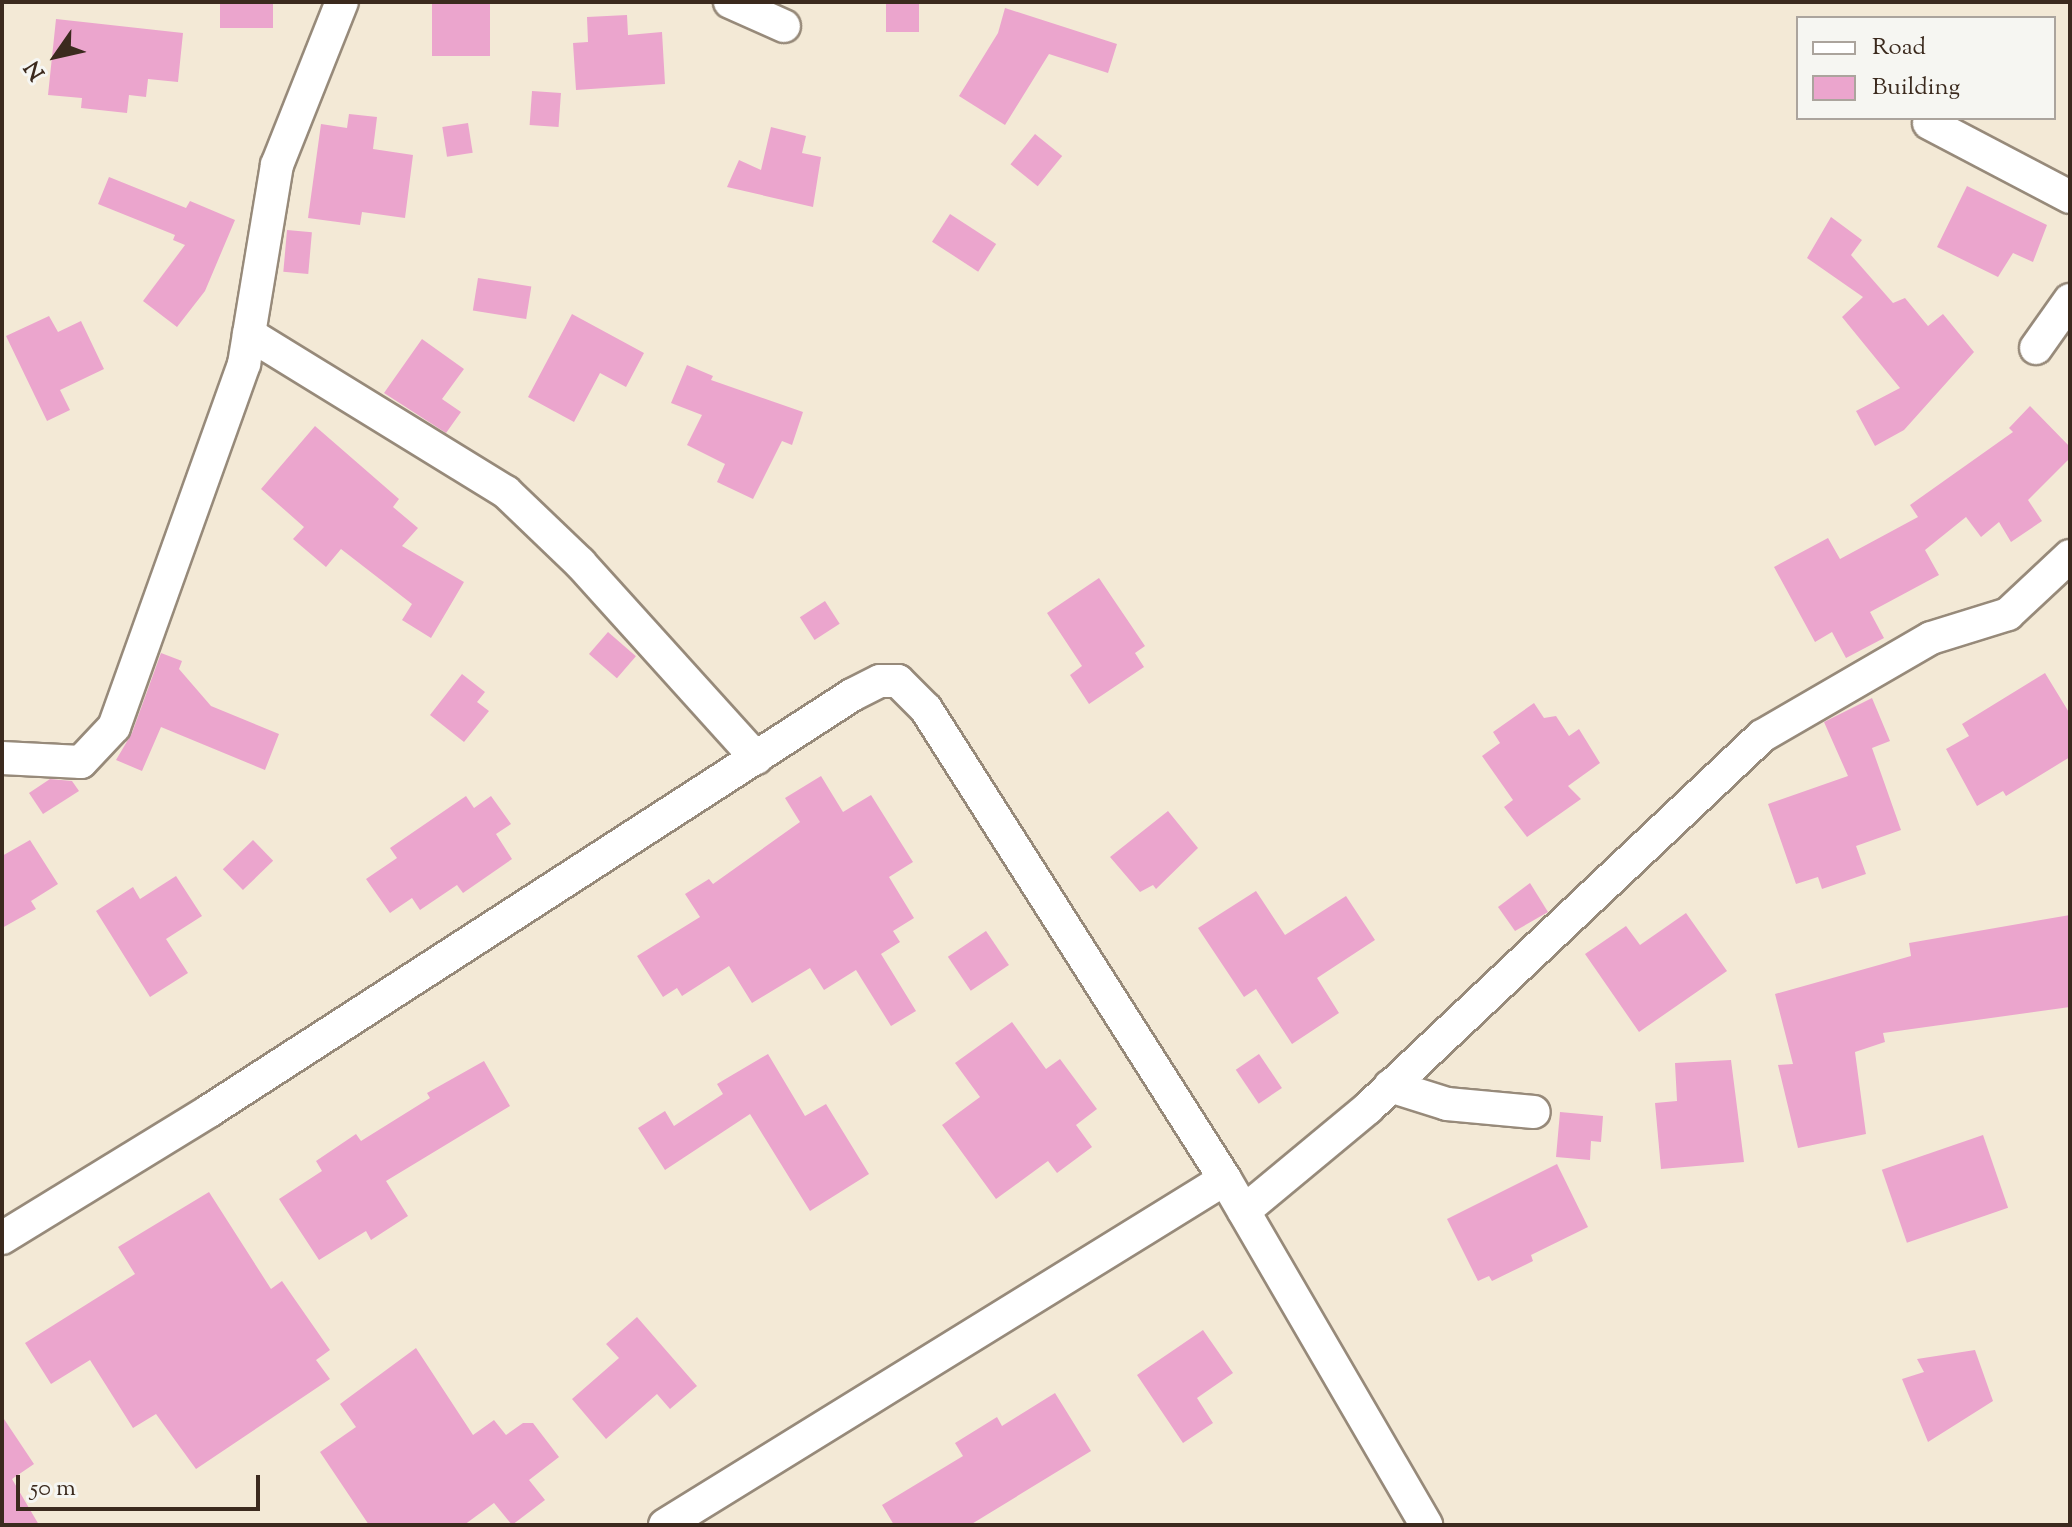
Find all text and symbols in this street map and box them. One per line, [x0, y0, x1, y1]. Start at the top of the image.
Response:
north arrow [16, 16, 96, 96]
legend [1796, 16, 2056, 120]
text: Road [1872, 31, 1926, 65]
text: N [18, 53, 54, 86]
text: Building [1872, 71, 1960, 105]
scale bar [20, 1459, 264, 1509]
text: 50 m [30, 1472, 76, 1506]

